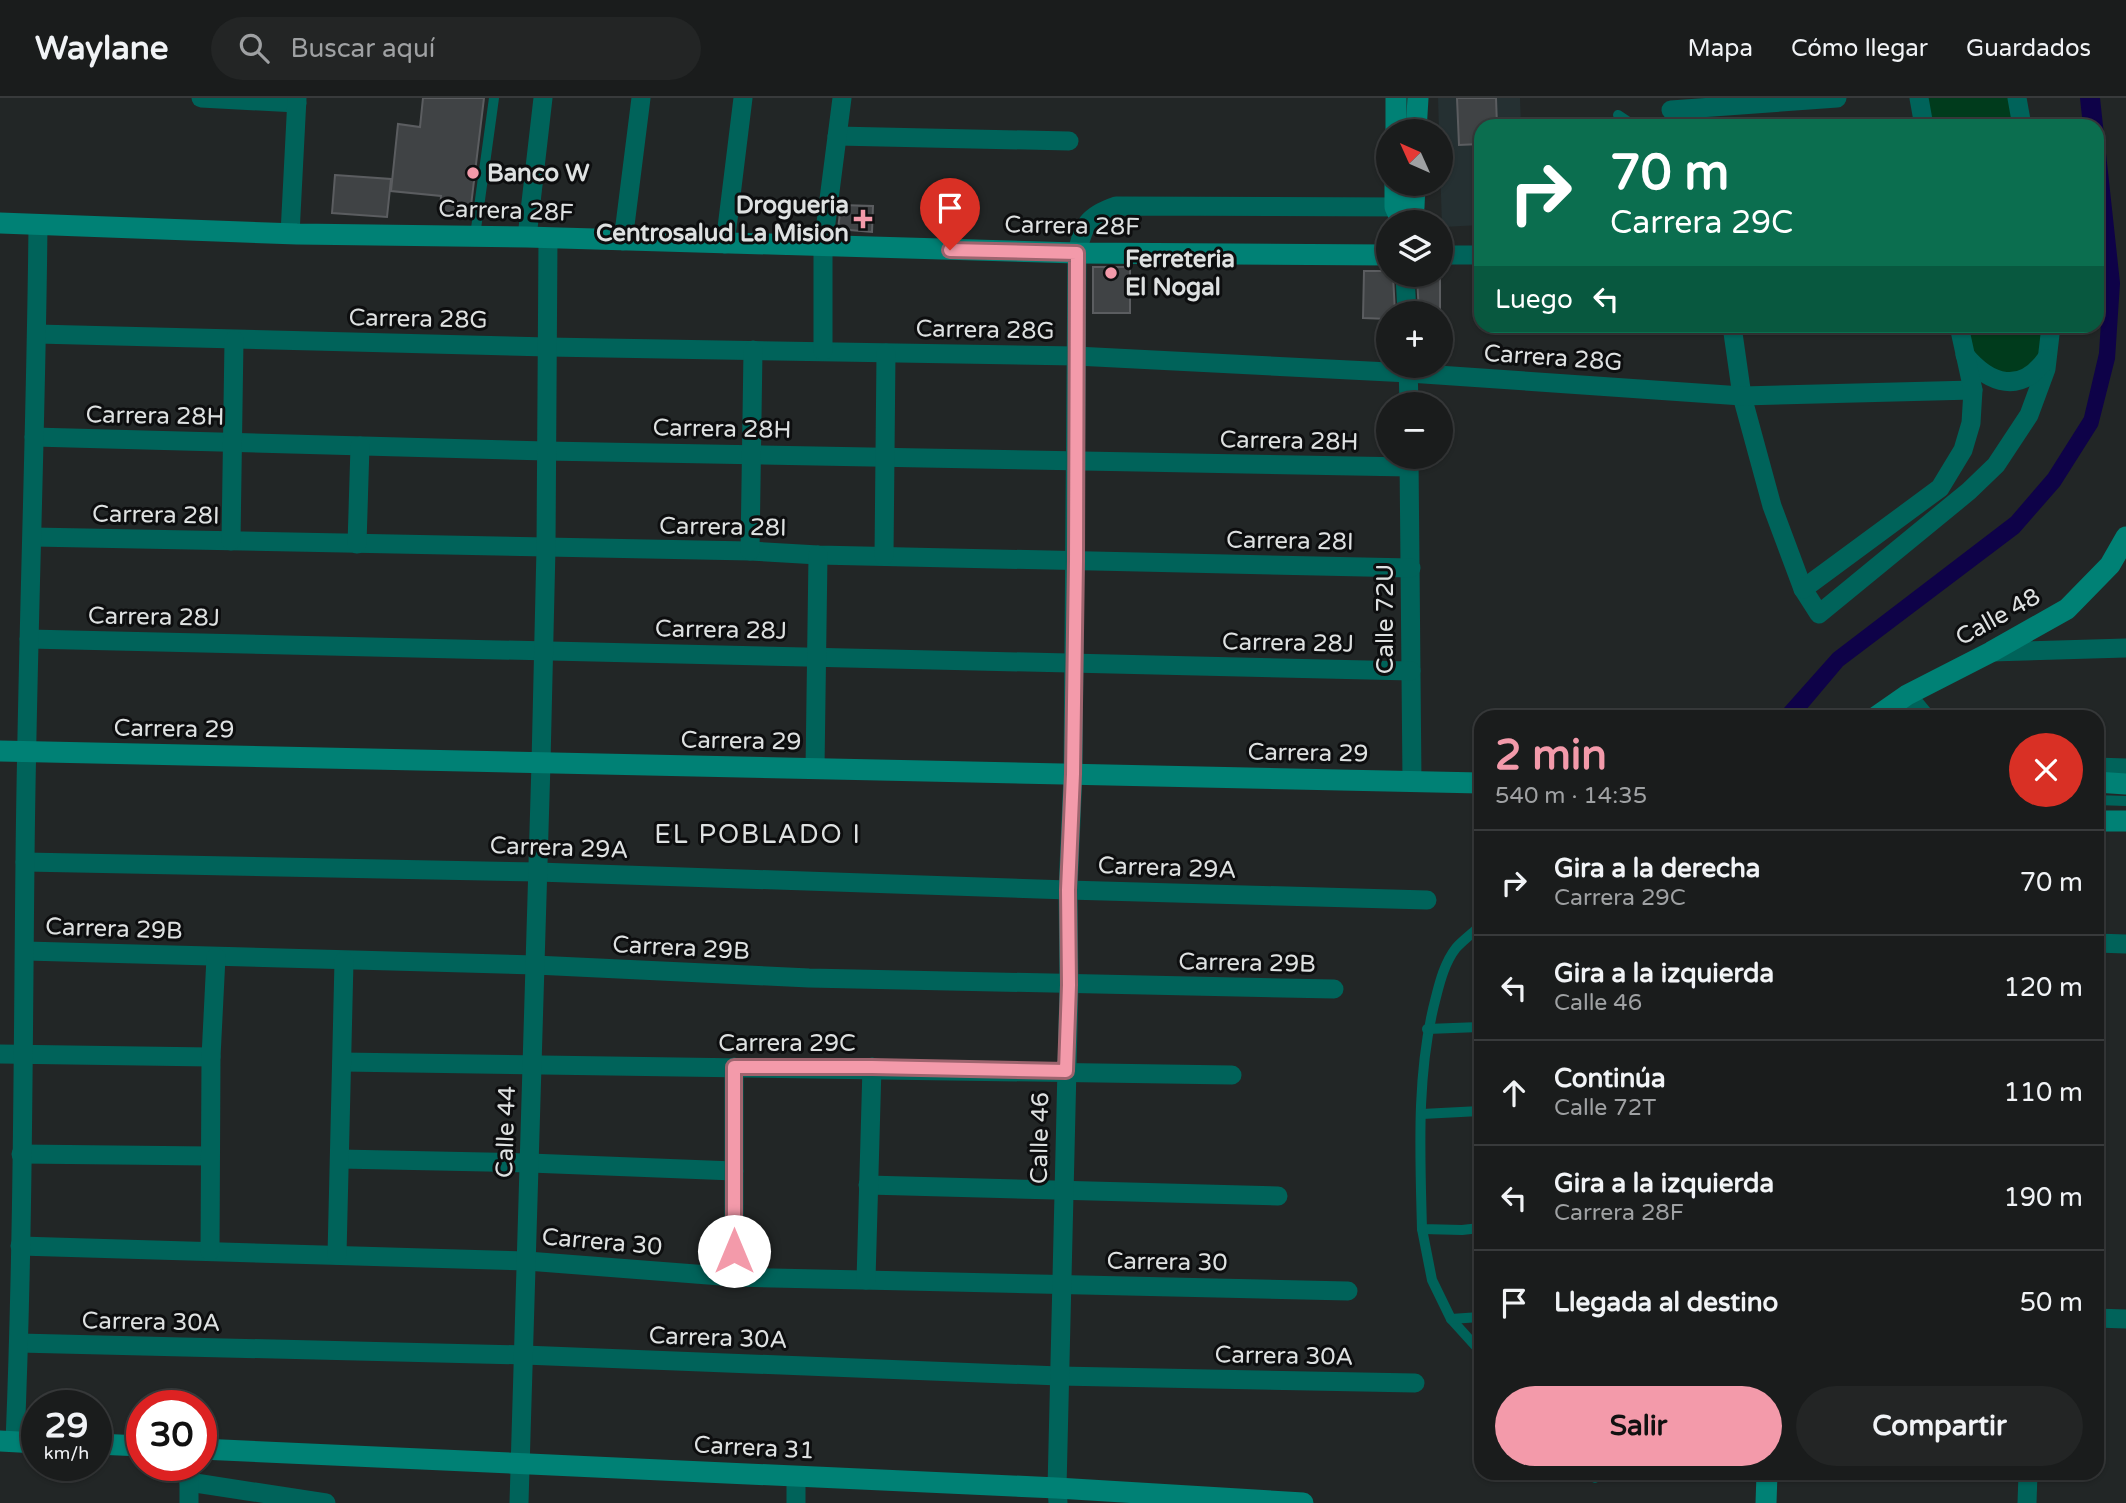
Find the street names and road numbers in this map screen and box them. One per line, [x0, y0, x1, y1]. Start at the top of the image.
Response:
street label: Carrera 28F [438, 194, 574, 228]
street label: Carrera 28F [1004, 210, 1140, 242]
street label: Carrera 28G [348, 303, 488, 335]
street label: Carrera 28G [915, 314, 1055, 346]
street label: Carrera 28G [1483, 339, 1623, 377]
street label: Carrera 28H [85, 400, 225, 432]
street label: Carrera 28H [652, 413, 792, 445]
street label: Carrera 28H [1219, 425, 1359, 457]
street label: Carrera 28I [92, 499, 220, 531]
street label: Carrera 28I [659, 511, 787, 543]
street label: Carrera 28I [1226, 525, 1354, 557]
street label: Calle 72U [1371, 564, 1400, 674]
street label: Calle 48 [1951, 582, 2045, 652]
street label: Carrera 28J [88, 601, 220, 633]
street label: Carrera 28J [655, 614, 787, 646]
street label: Carrera 28J [1222, 627, 1354, 659]
street label: Carrera 29 [113, 713, 235, 745]
street label: Carrera 29 [680, 725, 802, 757]
street label: Carrera 29 [1247, 737, 1369, 769]
street label: Carrera 29A [489, 831, 629, 865]
street label: Carrera 29A [1097, 851, 1237, 885]
street label: Carrera 29B [45, 912, 183, 946]
street label: Carrera 29B [612, 930, 750, 966]
street label: Carrera 29B [1178, 947, 1316, 979]
street label: Carrera 29C [718, 1029, 856, 1058]
street label: Calle 44 [490, 1085, 522, 1179]
street label: Calle 46 [1025, 1092, 1055, 1184]
street label: Carrera 30 [541, 1222, 663, 1262]
street label: Carrera 30 [1106, 1246, 1228, 1278]
street label: Carrera 30A [81, 1306, 221, 1338]
street label: Carrera 30A [648, 1321, 788, 1355]
street label: Carrera 30A [1214, 1340, 1354, 1372]
street label: Carrera 31 [693, 1430, 815, 1466]

